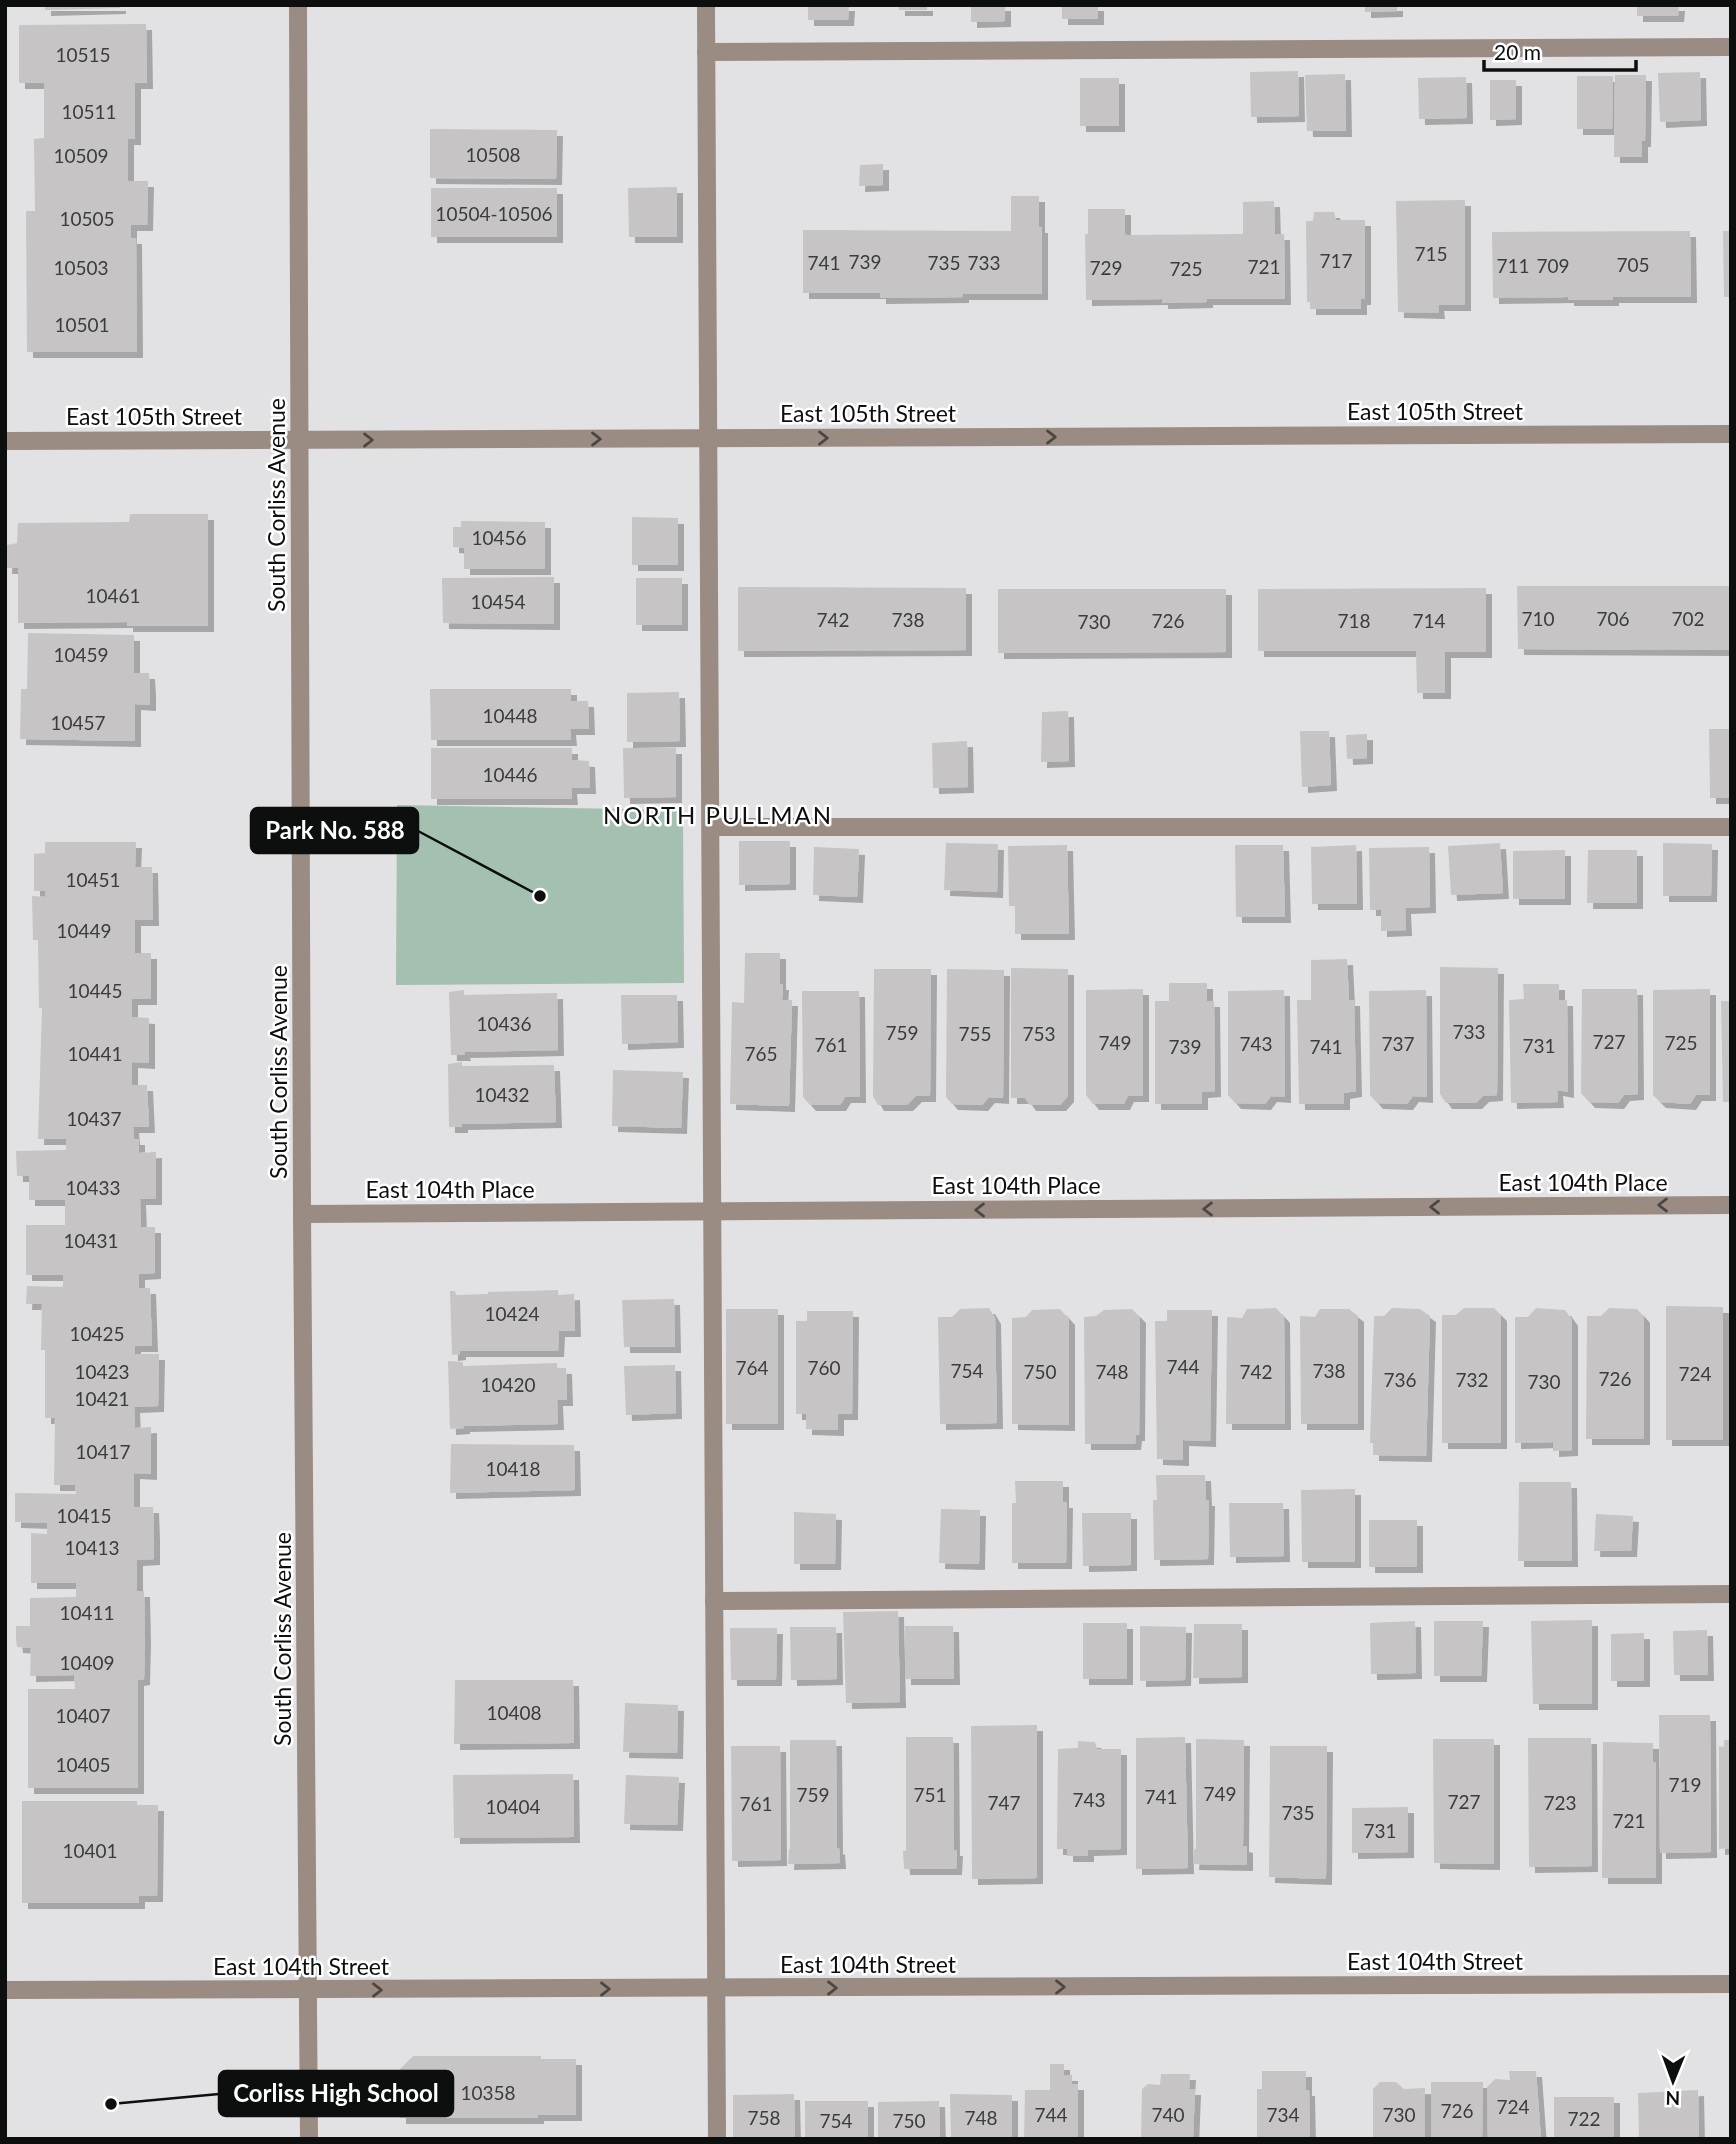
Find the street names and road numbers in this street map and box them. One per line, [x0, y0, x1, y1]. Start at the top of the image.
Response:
street label: East 105th Street [1347, 397, 1524, 425]
street label: South Corliss Avenue [262, 398, 290, 612]
street label: East 105th Street [780, 399, 957, 427]
street label: East 105th Street [66, 402, 243, 430]
street label: South Corliss Avenue [264, 965, 292, 1179]
street label: East 104th Place [1498, 1168, 1668, 1196]
street label: East 104th Place [931, 1171, 1101, 1199]
street label: East 104th Place [365, 1175, 535, 1203]
street label: South Corliss Avenue [268, 1532, 296, 1746]
street label: East 104th Street [1347, 1947, 1524, 1975]
street label: East 104th Street [780, 1950, 957, 1978]
street label: East 104th Street [213, 1952, 390, 1980]

